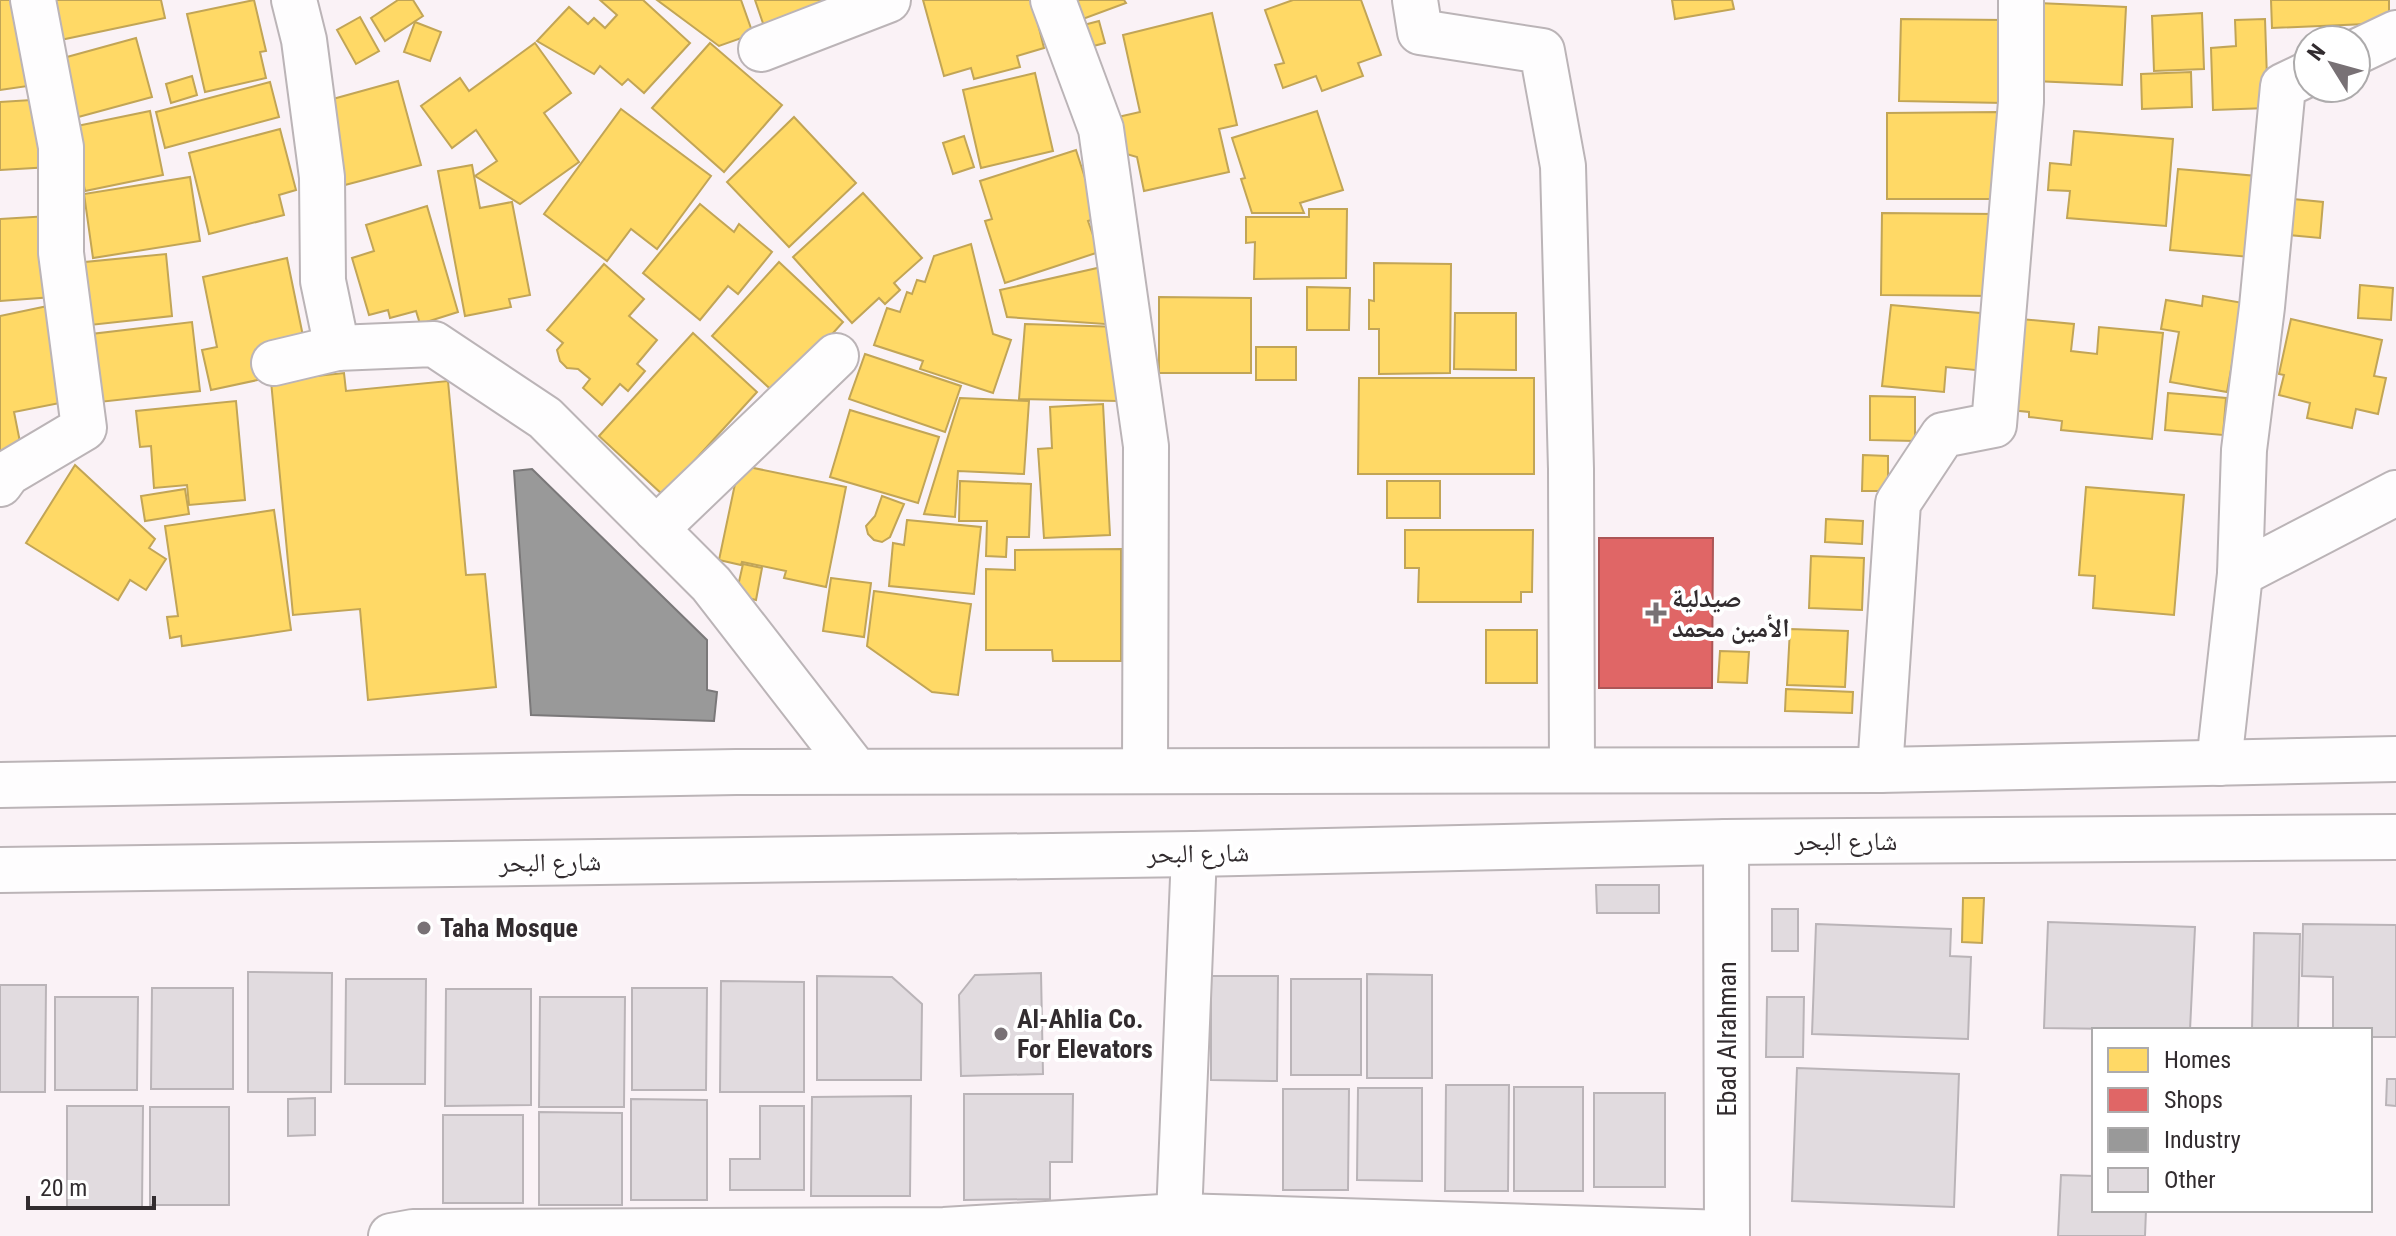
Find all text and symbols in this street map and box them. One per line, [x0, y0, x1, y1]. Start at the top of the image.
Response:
north arrow [2292, 24, 2372, 104]
text: N [2302, 39, 2330, 65]
place label: صيدلية الأمين محمد [1672, 583, 1790, 644]
marker: صيدلية الأمين محمد [1647, 604, 1665, 622]
street label: شارع البحر [1794, 826, 1897, 857]
street label: شارع البحر [1145, 837, 1250, 870]
street label: شارع البحر [497, 846, 602, 879]
place label: Taha Mosque [440, 913, 578, 943]
marker: Taha Mosque [415, 919, 433, 937]
street label: Ebad Alrahman [1712, 961, 1742, 1117]
place label: Al-Ahlia Co. For Elevators [1017, 1004, 1153, 1064]
marker: Al-Ahlia Co. For Elevators [992, 1025, 1010, 1043]
legend [2092, 1028, 2372, 1212]
text: Homes [2164, 1046, 2231, 1074]
text: Shops [2164, 1086, 2223, 1114]
text: Industry [2164, 1126, 2241, 1154]
scale bar [28, 1160, 154, 1210]
text: Other [2164, 1166, 2216, 1194]
text: 20 m [40, 1174, 87, 1202]

